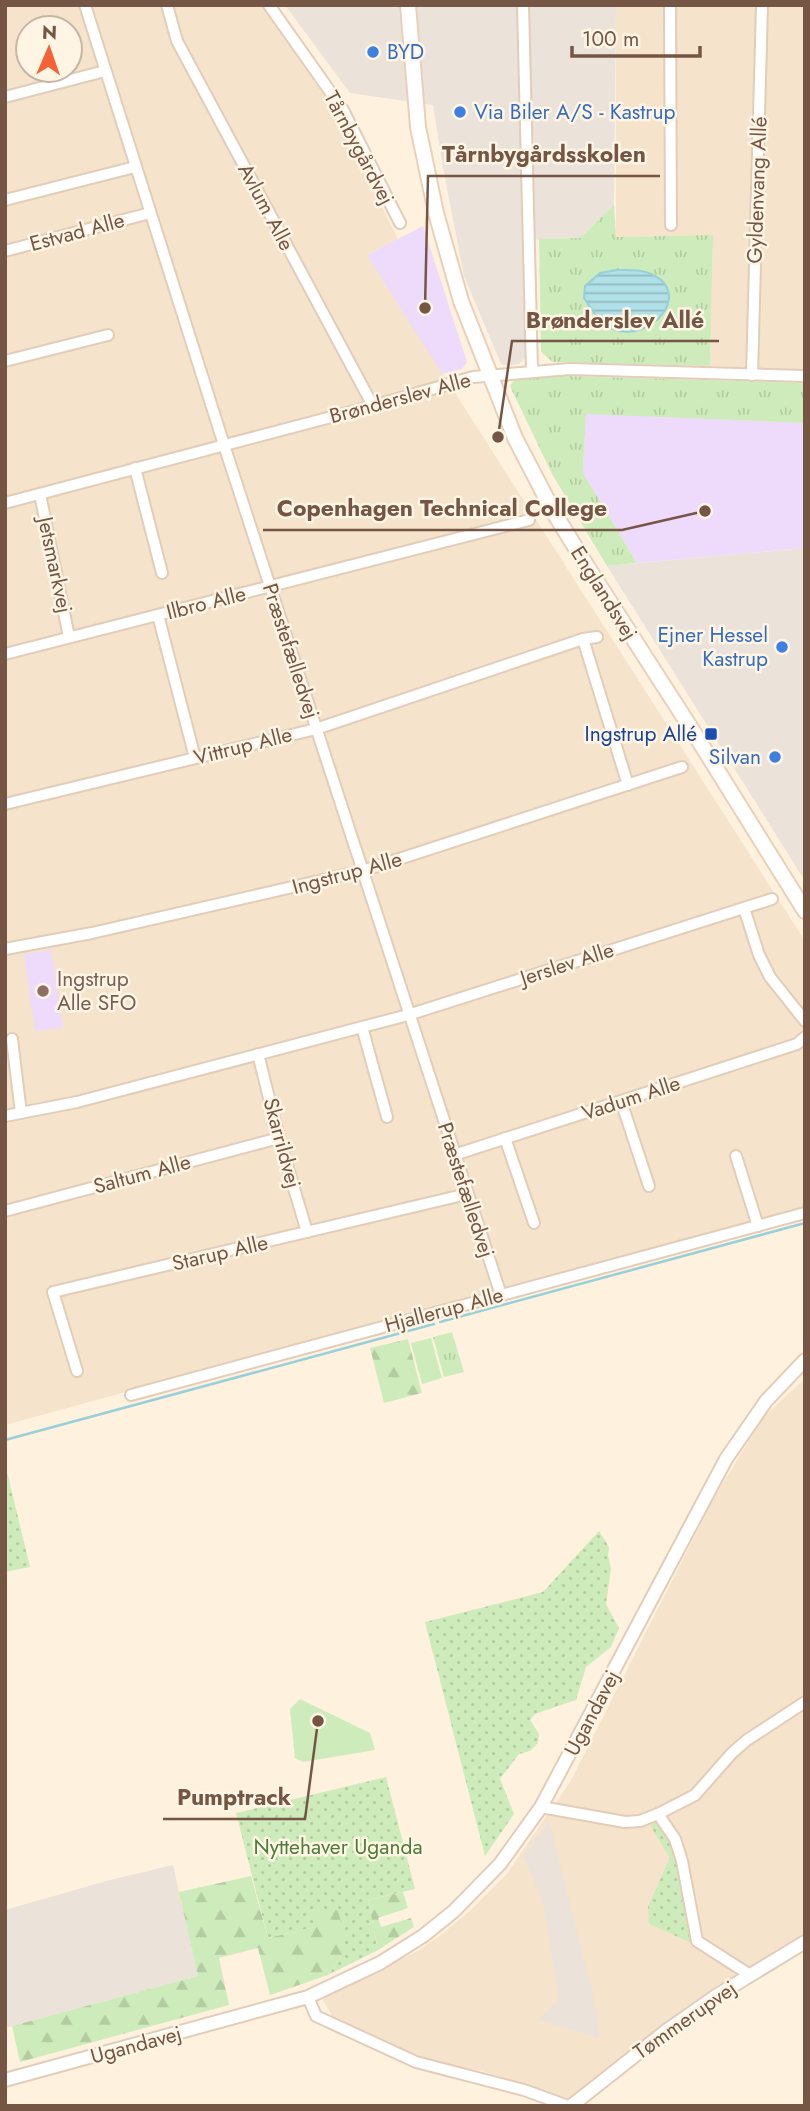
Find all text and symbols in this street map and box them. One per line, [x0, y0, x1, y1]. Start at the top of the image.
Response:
north arrow [14, 14, 84, 84]
scale bar [572, 14, 700, 58]
text: N [42, 19, 58, 46]
text: 100 m [582, 24, 639, 54]
place label: BYD [387, 37, 424, 67]
marker: BYD [365, 44, 381, 60]
street label: Tårnbygårdvej [316, 86, 402, 210]
place label: Via Biler A/S - Kastrup [474, 97, 676, 127]
marker: Via Biler A/S - Kastrup [452, 104, 468, 120]
street label: Gyldenvang Allé [739, 116, 775, 264]
callout: Tårnbygårdsskolen [428, 132, 660, 176]
text: Tårnbygårdsskolen [442, 137, 646, 171]
street label: Avlum Alle [230, 158, 302, 256]
street label: Estvad Alle [26, 205, 128, 259]
callout: Brønderslev Allé [512, 297, 719, 341]
text: Brønderslev Allé [526, 303, 704, 337]
street label: Brønderslev Alle [326, 365, 474, 431]
callout: Copenhagen Technical College [263, 486, 622, 530]
text: Copenhagen Technical College [277, 491, 607, 525]
street label: Jetsmarkvej [30, 511, 80, 616]
street label: Englandsvej [563, 540, 645, 646]
street label: Ilbro Alle [163, 579, 249, 627]
street label: Præstefælledvej [255, 579, 327, 723]
place label: Ejner Hessel Kastrup [657, 620, 768, 674]
marker: Ejner Hessel Kastrup [774, 639, 790, 655]
street label: Vittrup Alle [191, 719, 295, 773]
place label: Ingstrup Allé [585, 719, 697, 749]
marker: Ingstrup Allé [703, 726, 719, 742]
place label: Silvan [709, 742, 761, 772]
marker: Silvan [767, 749, 783, 765]
street label: Ingstrup Alle [289, 844, 405, 902]
street label: Jerslev Alle [514, 935, 618, 994]
place label: Ingstrup Alle SFO [57, 964, 136, 1018]
marker: Ingstrup Alle SFO [35, 983, 51, 999]
street label: Vadum Alle [578, 1068, 684, 1128]
street label: Skarrildvej [256, 1094, 308, 1192]
street label: Præstefælledvej [430, 1118, 502, 1262]
street label: Saltum Alle [90, 1147, 194, 1201]
street label: Starup Alle [169, 1227, 271, 1279]
street label: Hjallerup Alle [381, 1280, 507, 1340]
street label: Ugandavej [557, 1665, 627, 1761]
callout: Pumptrack [163, 1775, 305, 1819]
text: Pumptrack [177, 1780, 292, 1814]
park label: Nyttehaver Uganda [254, 1832, 423, 1862]
street label: Tømmerupvej [627, 1973, 743, 2067]
street label: Ugandavej [87, 2018, 185, 2072]

